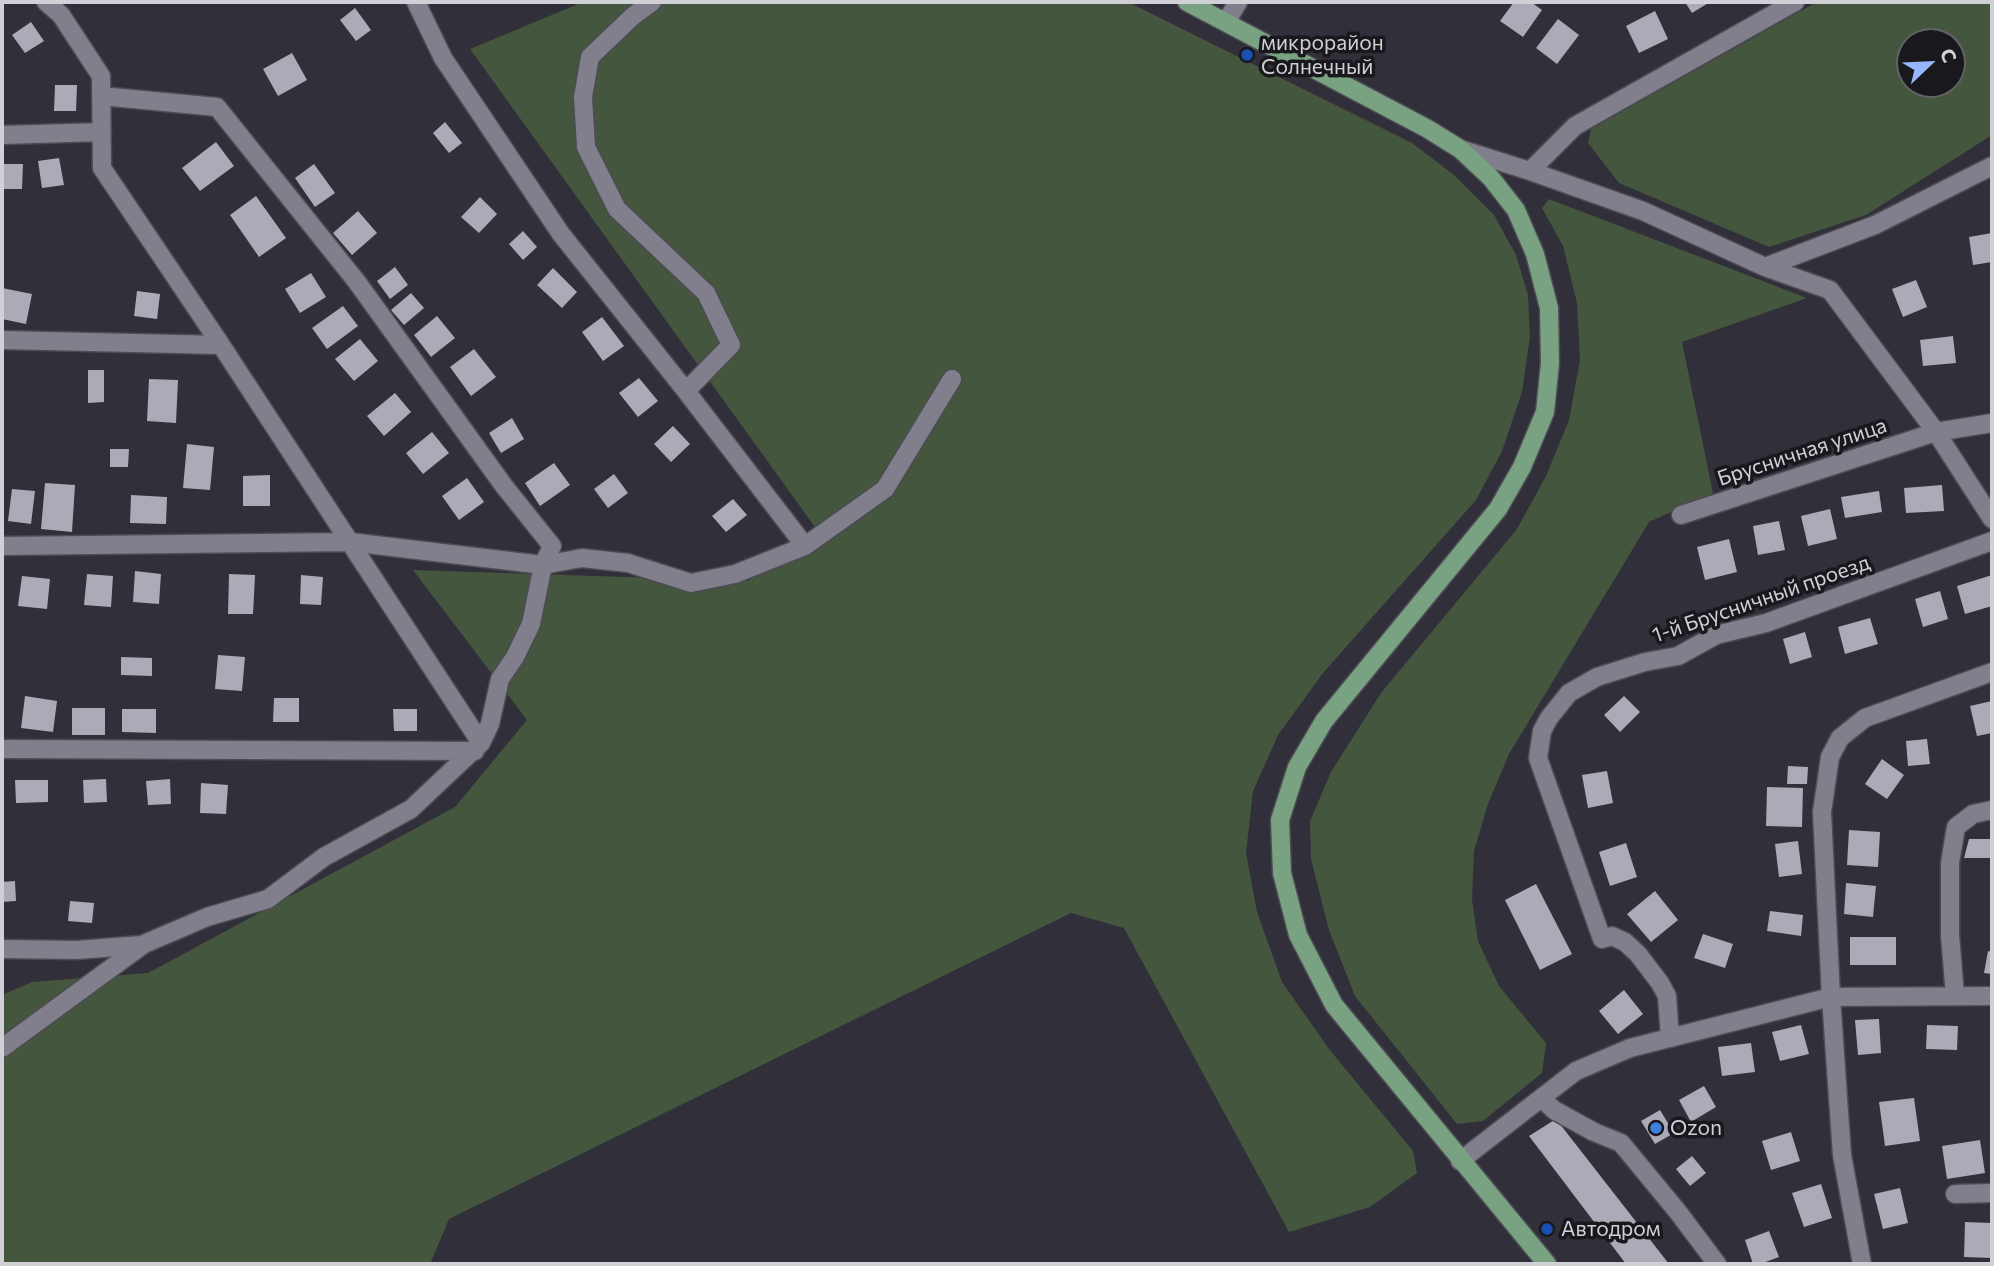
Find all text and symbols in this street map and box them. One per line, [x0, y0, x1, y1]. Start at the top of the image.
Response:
north arrow [1896, 28, 1966, 98]
place label: микрорайон Солнечный [1261, 30, 1384, 80]
text: С [1936, 45, 1962, 66]
marker: микрорайон Солнечный [1239, 47, 1255, 63]
street label: Брусничная улица [1714, 413, 1890, 491]
street label: 1-й Брусничный проезд [1649, 550, 1873, 648]
place label: Ozon [1670, 1115, 1722, 1141]
marker: Ozon [1648, 1120, 1664, 1136]
place label: Автодром [1561, 1216, 1661, 1242]
marker: Автодром [1539, 1221, 1555, 1237]

